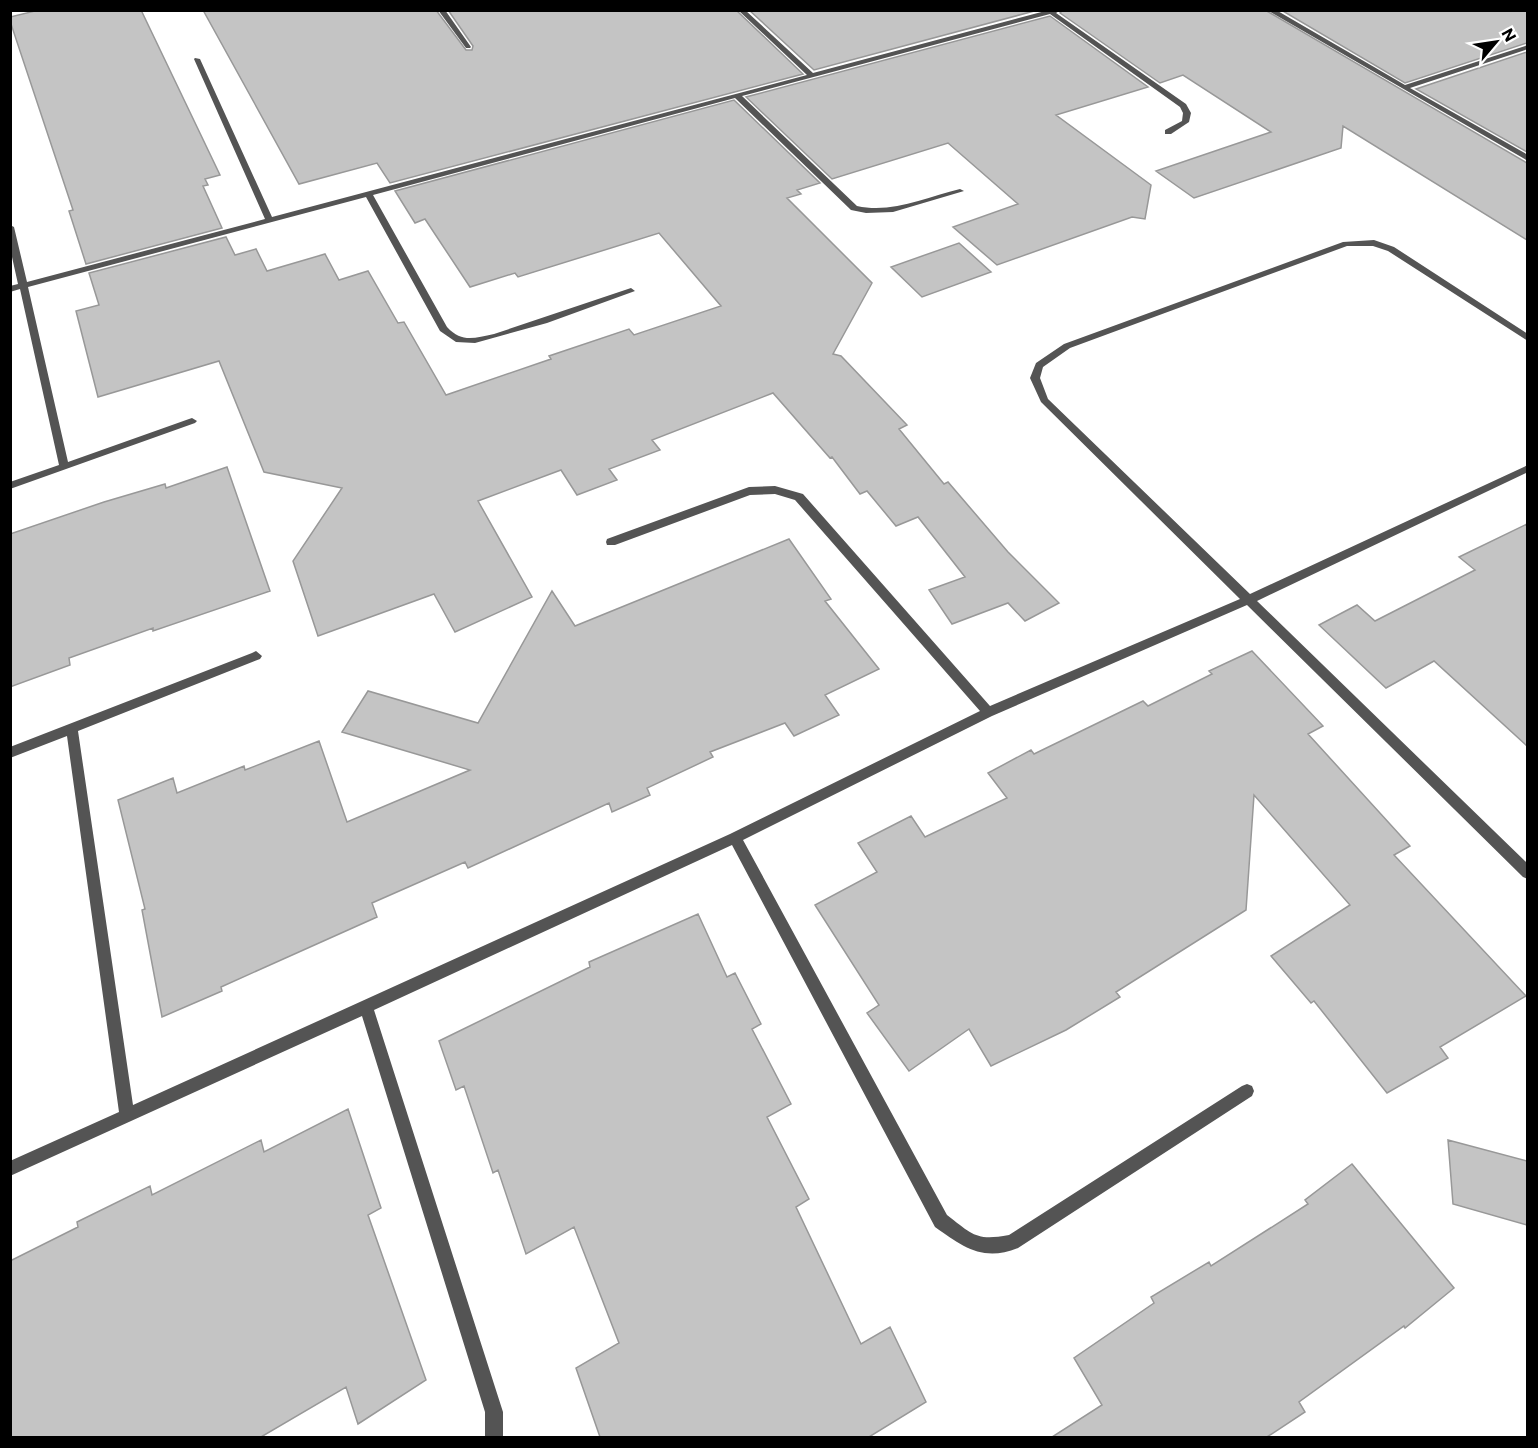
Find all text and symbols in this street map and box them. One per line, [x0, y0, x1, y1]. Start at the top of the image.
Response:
north arrow [1466, 12, 1526, 72]
text: N [1498, 25, 1521, 44]

